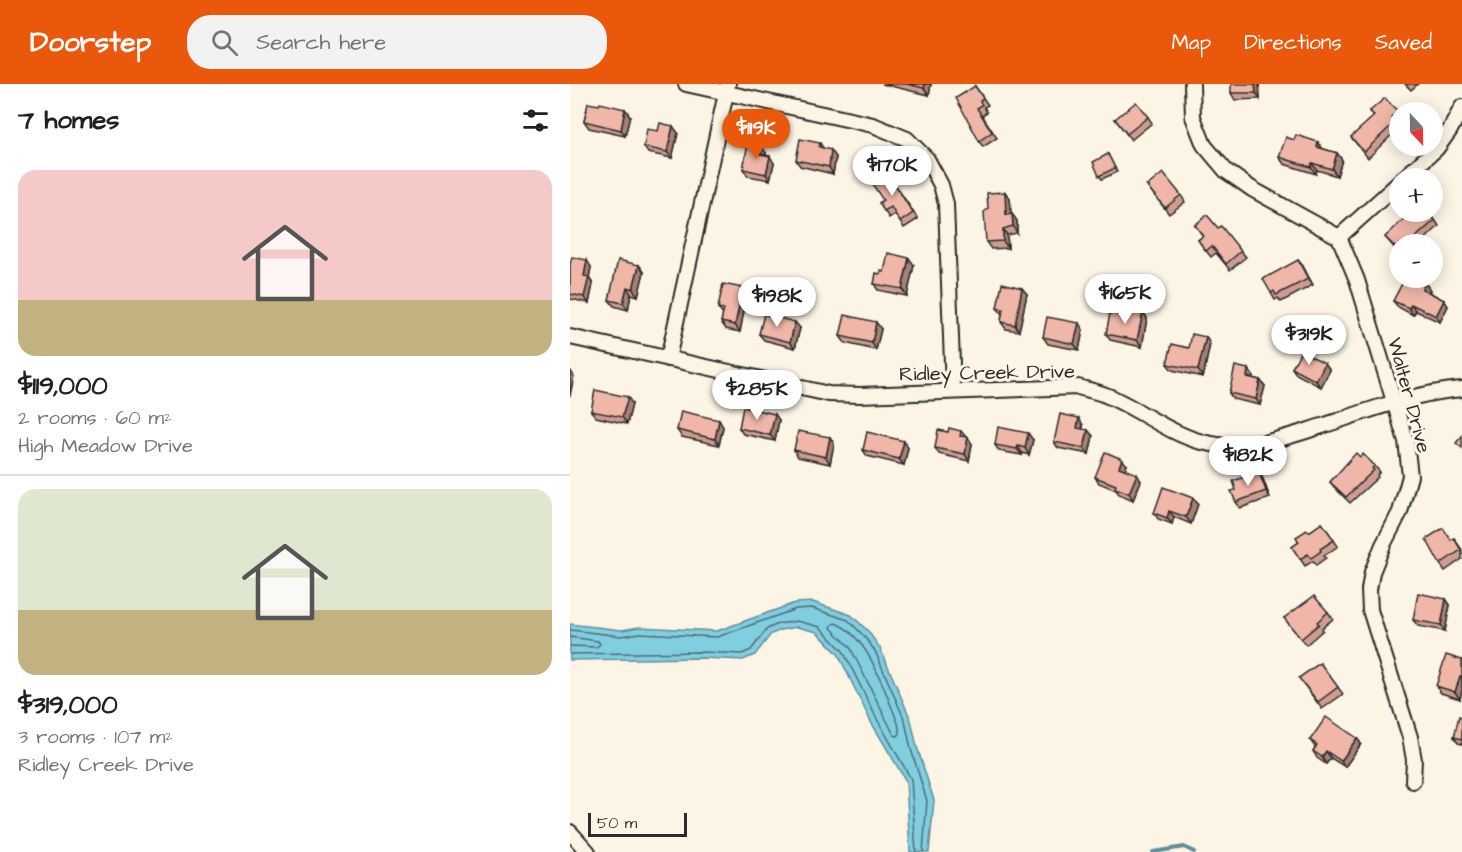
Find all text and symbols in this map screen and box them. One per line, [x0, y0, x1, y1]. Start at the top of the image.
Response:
search box [187, 15, 607, 69]
text: Doorstep [30, 23, 151, 62]
icon: search [208, 26, 241, 59]
text: Search here [256, 27, 386, 58]
text: Map [1171, 28, 1211, 57]
text: Directions [1244, 28, 1342, 57]
text: Saved [1375, 28, 1432, 57]
text: 7 homes [18, 102, 119, 138]
north arrow [1389, 102, 1443, 156]
map controls [1389, 102, 1443, 288]
icon: filters [519, 104, 552, 137]
pin: $119K [714, 109, 798, 160]
text: $119K [736, 114, 776, 142]
pin: $170K [850, 146, 934, 197]
text: $170K [867, 151, 917, 179]
button: + [1389, 168, 1443, 222]
icon: home [231, 209, 339, 317]
button: − [1389, 234, 1443, 288]
pin: $165K [1083, 274, 1167, 325]
pin: $198K [735, 277, 819, 328]
text: $165K [1099, 279, 1151, 307]
text: $198K [752, 282, 802, 310]
pin: $319K [1267, 315, 1351, 366]
text: $319K [1285, 320, 1333, 348]
street label: Walter Drive [1380, 334, 1438, 456]
street label: Ridley Creek Drive [899, 357, 1075, 390]
text: $119,000 [18, 368, 108, 404]
pin: $285K [715, 370, 799, 421]
text: $285K [726, 375, 788, 403]
text: 2 rooms · 60 m² [18, 404, 172, 432]
text: High Meadow Drive [18, 432, 193, 460]
pin: $182K [1206, 436, 1290, 487]
text: $182K [1223, 441, 1273, 469]
icon: home [231, 528, 339, 636]
text: $319,000 [18, 687, 118, 723]
text: 3 rooms · 107 m² [18, 723, 173, 751]
text: Ridley Creek Drive [18, 751, 194, 779]
scale bar [588, 810, 687, 838]
text: 50 m [597, 812, 637, 834]

